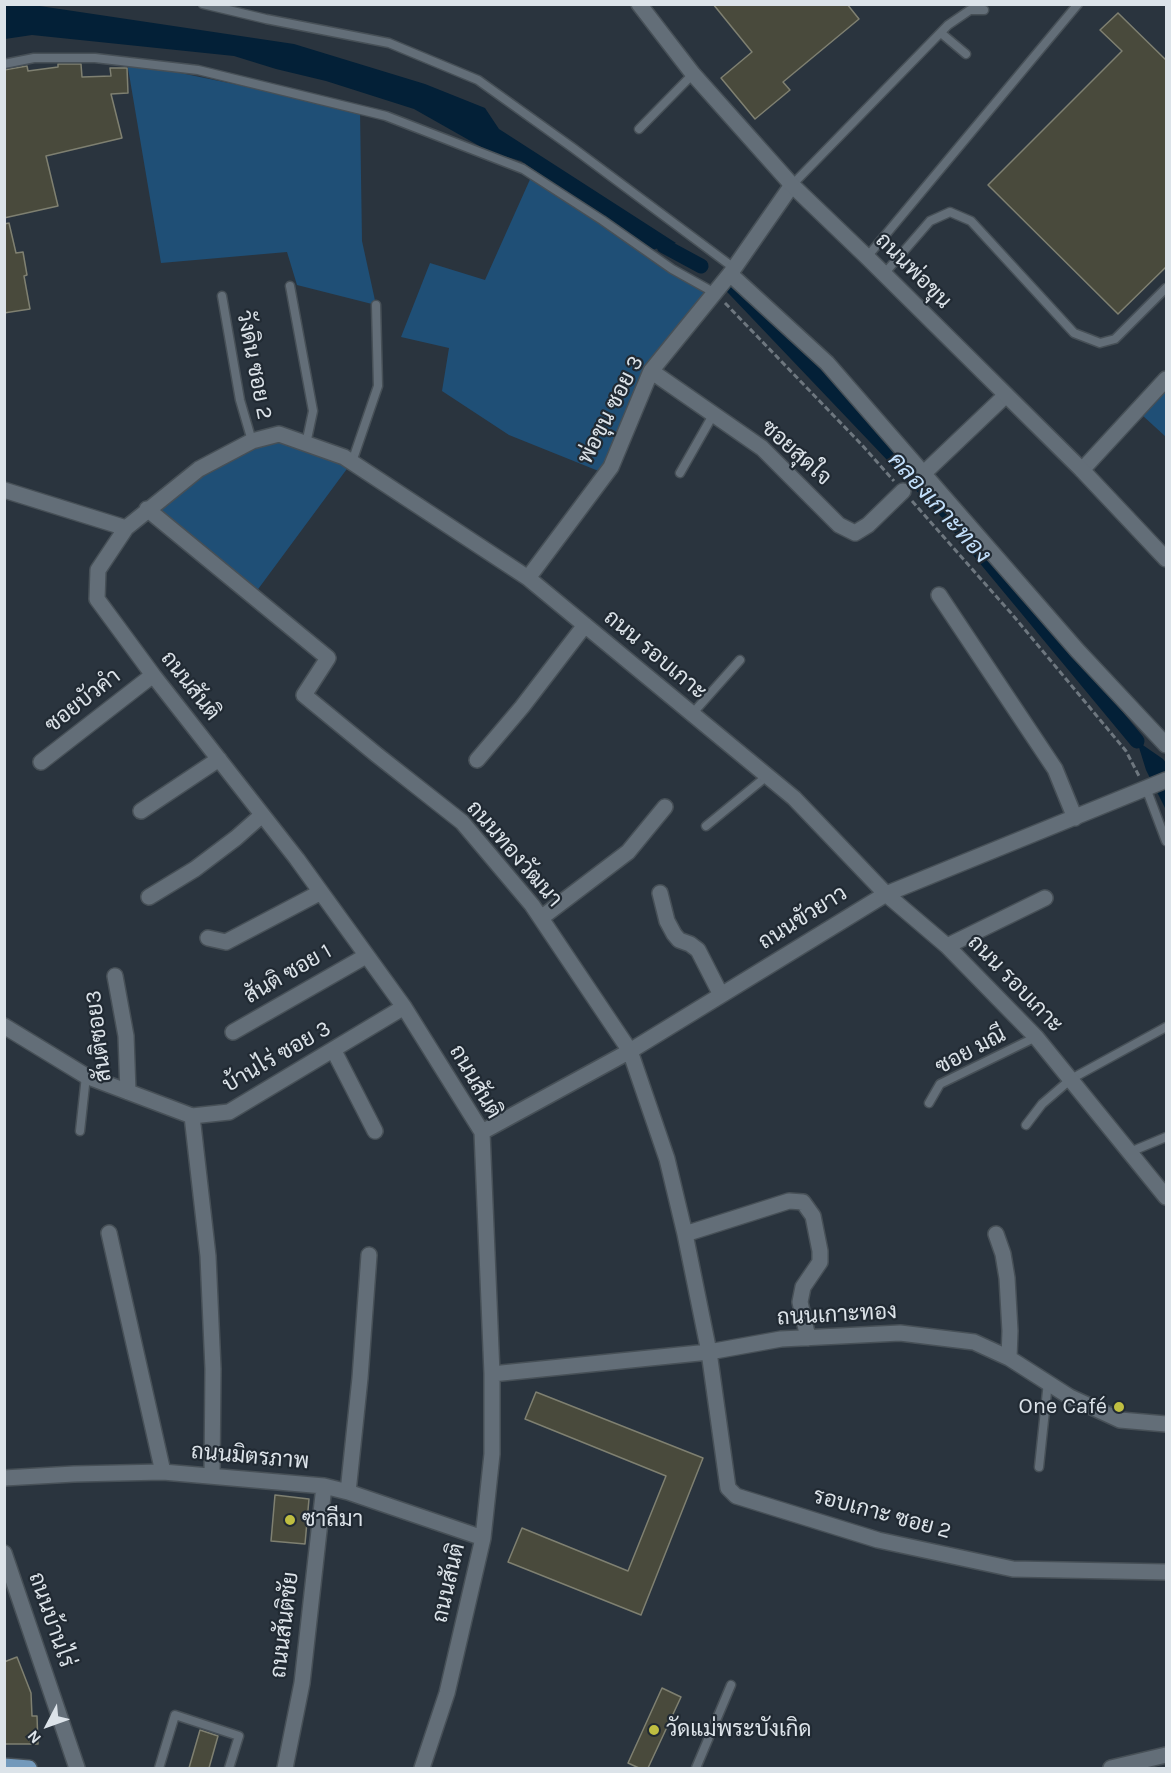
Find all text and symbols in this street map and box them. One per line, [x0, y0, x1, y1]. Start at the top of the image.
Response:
street label: ถนนพ่อขุน [869, 227, 957, 315]
street label: วังดิน ซอย 2 [230, 308, 278, 422]
street label: พ่อขุน ซอย 3 [572, 351, 650, 469]
street label: ซอยสุดใจ [755, 415, 837, 491]
water label: คลองเกาะทอง [882, 446, 996, 570]
street label: ถนน รอบเกาะ [598, 604, 712, 706]
street label: ถนนสันติ [155, 646, 225, 726]
street label: ซอยบัวคำ [40, 663, 126, 739]
street label: ถนนทองวัฒนา [461, 795, 567, 913]
street label: ถนนขัวยาว [754, 880, 852, 956]
street label: ถนน รอบเกาะ [962, 930, 1068, 1038]
street label: สันติ ซอย 1 [239, 938, 337, 1010]
street label: สันติซอย3 [80, 989, 118, 1083]
street label: บ้านไร่ ซอย 3 [218, 1015, 336, 1099]
street label: ซอย มณี [931, 1021, 1011, 1081]
street label: ถนนสันติ [443, 1040, 507, 1124]
street label: ถนนเกาะทอง [776, 1299, 898, 1331]
place label: One Café [1019, 1394, 1107, 1420]
marker: One Café [1112, 1400, 1126, 1414]
street label: ถนนมิตรภาพ [190, 1439, 310, 1475]
street label: รอบเกาะ ซอย 2 [810, 1483, 954, 1545]
place label: ซาลีมา [302, 1507, 363, 1533]
marker: ซาลีมา [283, 1513, 297, 1527]
street label: ถนนสันติ [427, 1541, 471, 1625]
street label: ถนนบ้านไร่ [22, 1569, 80, 1671]
street label: ถนนสันติชัย [265, 1570, 305, 1680]
north arrow [18, 1695, 78, 1755]
place label: วัดแม่พระบังเกิด [666, 1717, 811, 1743]
marker: วัดแม่พระบังเกิด [647, 1723, 661, 1737]
text: N [23, 1727, 45, 1748]

